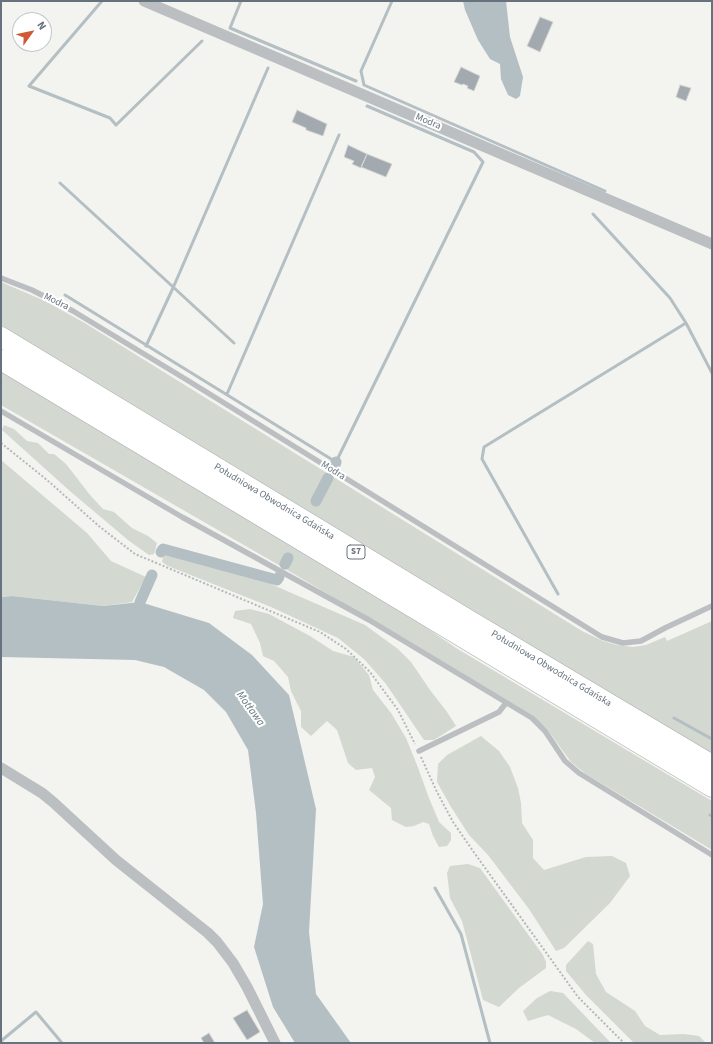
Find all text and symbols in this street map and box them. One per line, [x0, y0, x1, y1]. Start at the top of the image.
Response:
north arrow [12, 12, 52, 52]
text: N [33, 19, 50, 33]
street label: Modra [413, 111, 443, 133]
street label: Modra [41, 291, 71, 313]
street label: Modra [319, 459, 347, 483]
street label: Południowa Obwodnica Gdańska [212, 461, 336, 543]
road number: S7 [347, 545, 365, 559]
street label: Południowa Obwodnica Gdańska [489, 628, 613, 710]
water label: Motława [233, 689, 267, 729]

